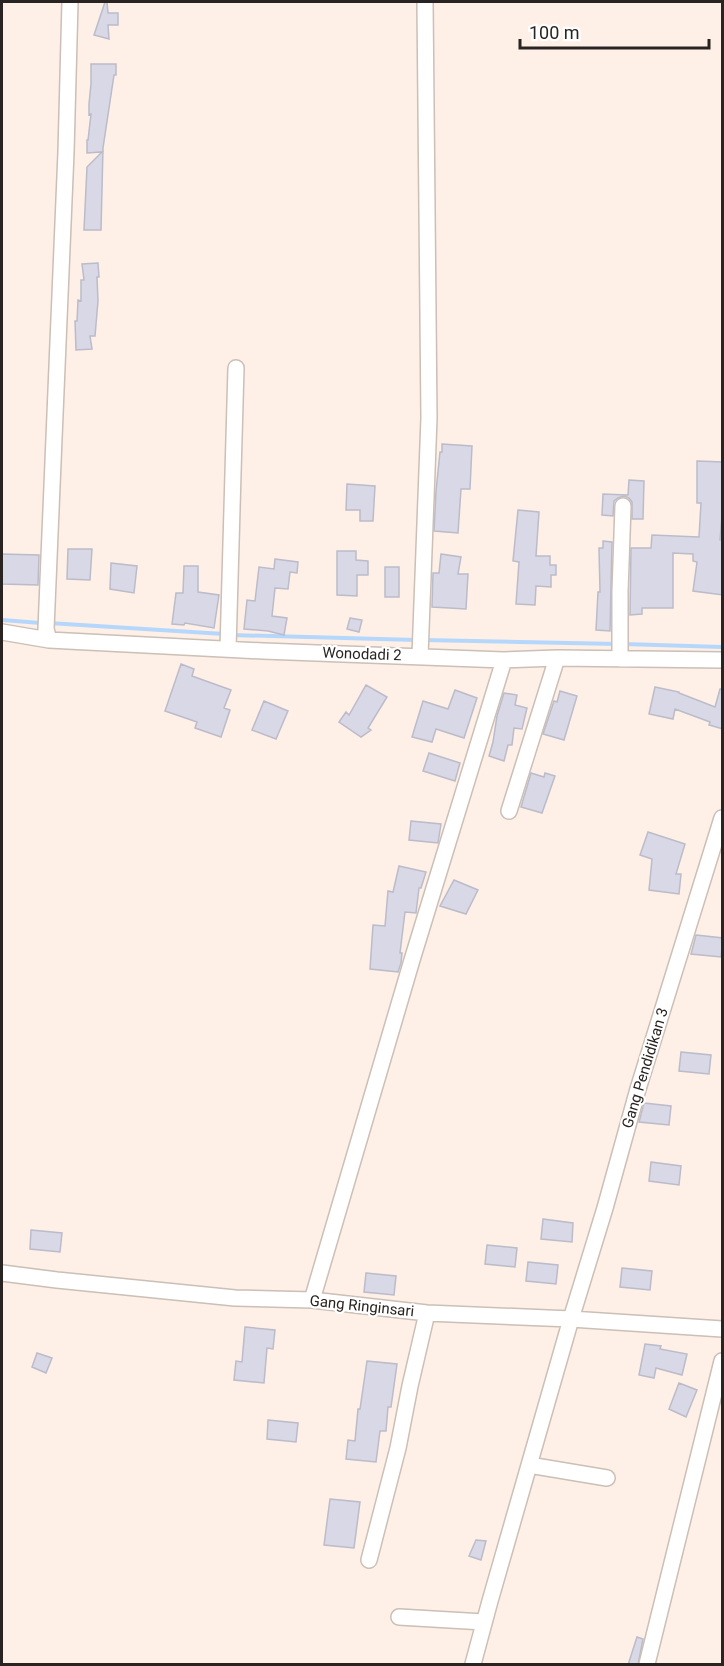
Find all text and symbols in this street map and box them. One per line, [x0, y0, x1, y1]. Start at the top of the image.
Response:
scale bar [520, 12, 709, 50]
text: 100 m [529, 22, 580, 43]
street label: Wonodadi 2 [322, 644, 402, 664]
street label: Gang Pendidikan 3 [618, 1006, 672, 1130]
street label: Gang Ringinsari [309, 1292, 415, 1320]

